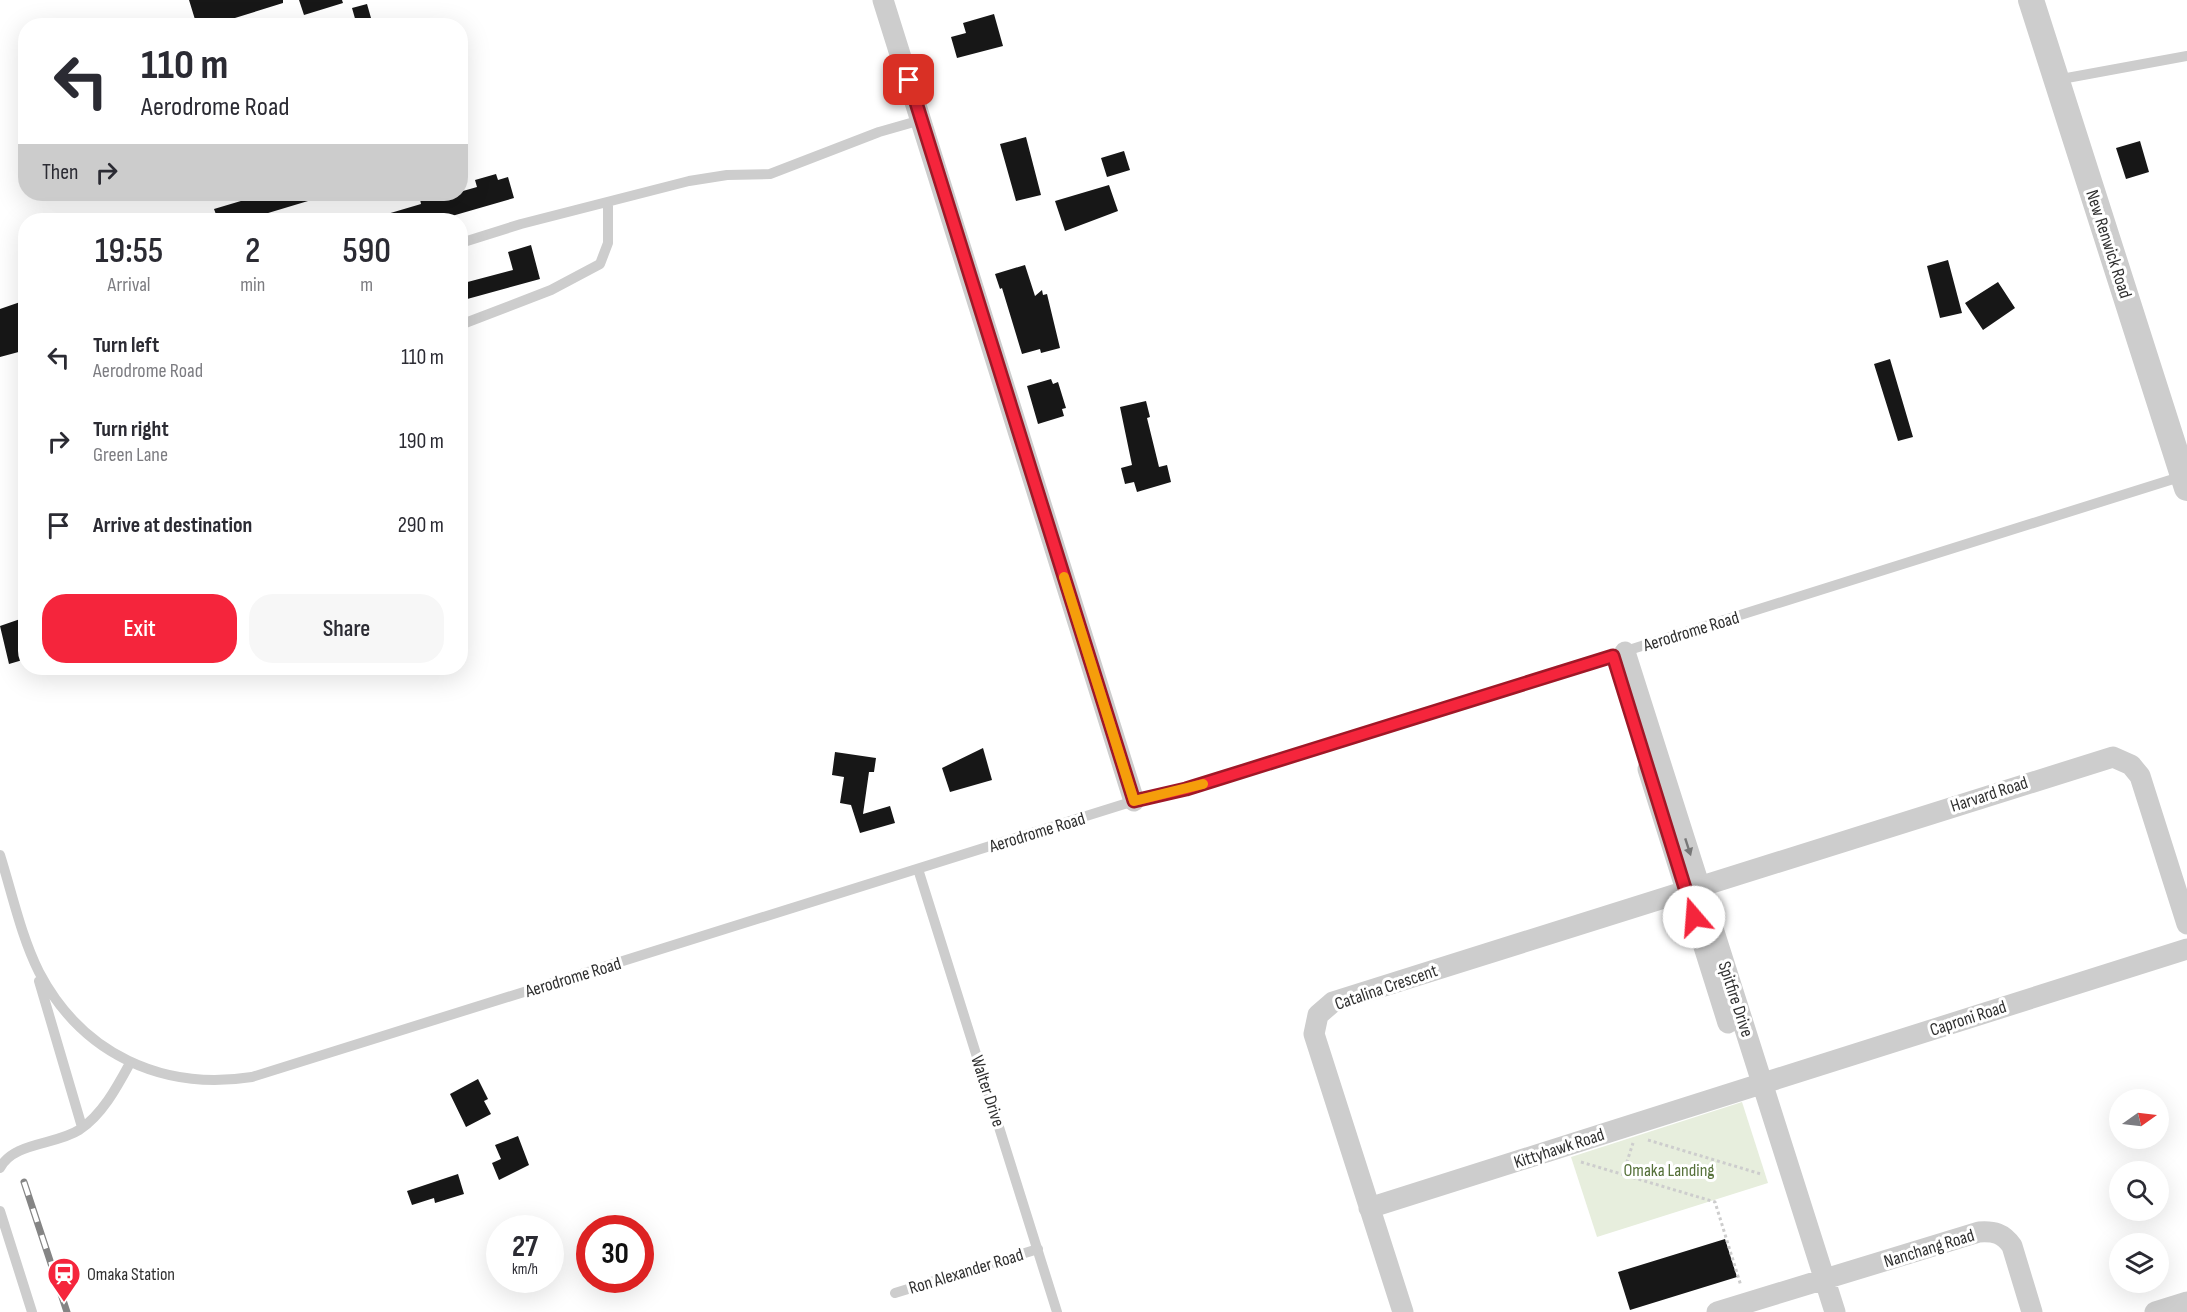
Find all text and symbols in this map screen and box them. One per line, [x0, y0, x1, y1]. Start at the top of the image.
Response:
text: 110 m [141, 40, 228, 91]
icon: left [42, 42, 120, 120]
pin [883, 54, 934, 105]
icon: arrive [892, 63, 925, 96]
text: Aerodrome Road [141, 91, 290, 123]
icon: right [90, 156, 123, 189]
text: Then [42, 159, 78, 186]
street label: New Renwick Road [2081, 187, 2136, 301]
text: 19:55 [95, 230, 163, 273]
text: 2 [245, 230, 260, 273]
text: 590 [342, 230, 391, 273]
text: Arrival [108, 273, 151, 297]
text: min [240, 273, 265, 297]
text: m [360, 273, 373, 297]
text: Turn left [93, 332, 159, 359]
icon: left [42, 341, 75, 374]
text: 110 m [401, 344, 444, 371]
text: Aerodrome Road [93, 359, 203, 383]
text: Turn right [93, 416, 169, 443]
icon: right [42, 425, 75, 458]
text: 190 m [399, 428, 444, 455]
text: Green Lane [93, 443, 168, 467]
icon: arrive [42, 509, 75, 542]
text: Arrive at destination [93, 512, 252, 539]
text: 290 m [398, 512, 444, 539]
button: Exit [42, 594, 237, 663]
button: Share [249, 594, 444, 663]
street label: Aerodrome Road [1640, 607, 1742, 656]
street label: Harvard Road [1948, 772, 2031, 817]
street label: Aerodrome Road [986, 808, 1088, 857]
one-way arrow [1684, 838, 1693, 856]
position arrow [1662, 885, 1726, 949]
street label: Aerodrome Road [522, 953, 624, 1002]
street label: Spitfire Drive [1713, 959, 1758, 1040]
street label: Catalina Crescent [1332, 960, 1441, 1015]
street label: Caproni Road [1927, 996, 2009, 1041]
street label: Walter Drive [966, 1053, 1009, 1129]
north arrow [2109, 1089, 2169, 1149]
map controls [2109, 1089, 2169, 1293]
street label: Kittyhawk Road [1511, 1124, 1607, 1173]
park label: Omaka Landing [1623, 1160, 1715, 1181]
button: search [2109, 1161, 2169, 1221]
speed limit sign: 30 [576, 1215, 654, 1293]
street label: Nanchang Road [1881, 1225, 1977, 1272]
text: 27 [512, 1229, 538, 1265]
button: layers [2109, 1233, 2169, 1293]
street label: Ron Alexander Road [906, 1244, 1026, 1299]
station icon: Omaka Station [46, 1256, 82, 1303]
text: km/h [512, 1260, 538, 1279]
place label: Omaka Station [87, 1264, 175, 1285]

